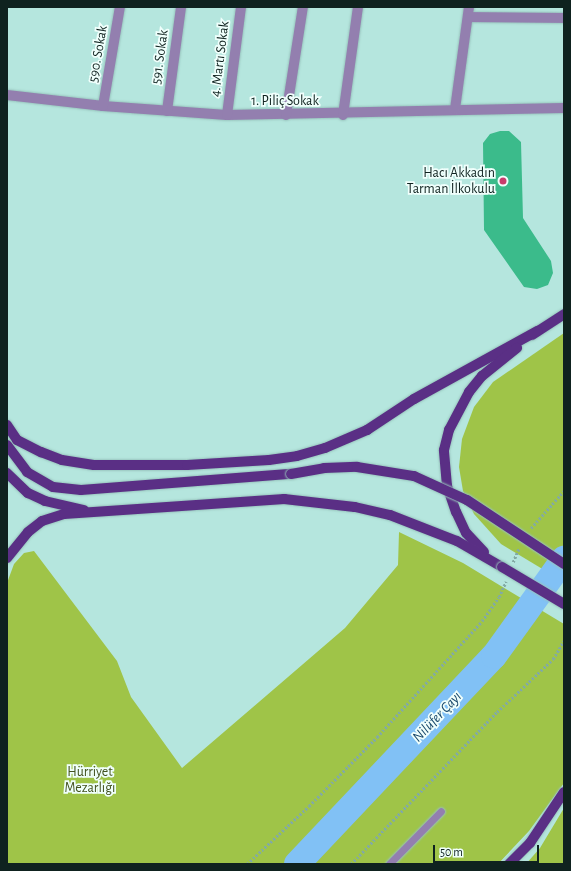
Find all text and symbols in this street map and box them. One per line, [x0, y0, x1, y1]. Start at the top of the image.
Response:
street label: 4. Martı Sokak [207, 20, 233, 98]
street label: 590. Sokak [85, 24, 111, 84]
street label: 591. Sokak [148, 29, 172, 85]
street label: 1. Piliç Sokak [251, 93, 319, 109]
place label: Hacı Akkadın Tarman İlkokulu [407, 165, 495, 198]
marker: Hacı Akkadın Tarman İlkokulu [498, 176, 508, 186]
water label: Nilüfer Çayı [409, 688, 465, 746]
park label: Hürriyet Mezarlığı [65, 764, 115, 796]
scale bar [435, 837, 541, 863]
text: 50 m [440, 846, 463, 858]

